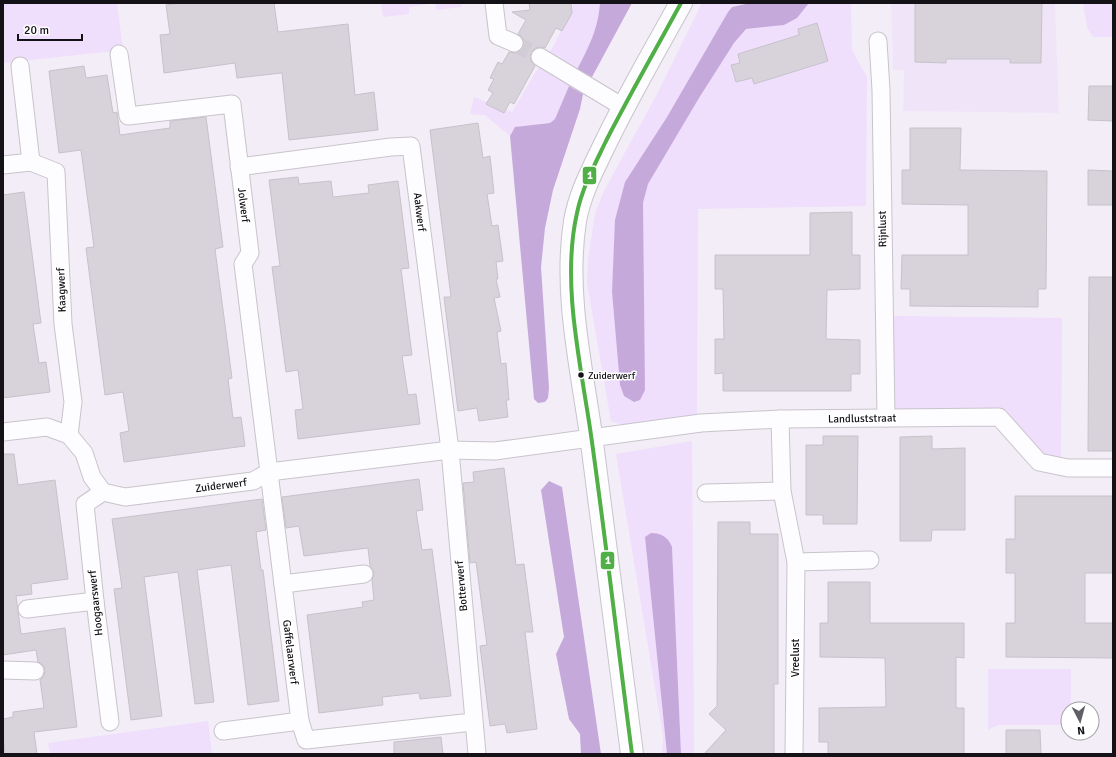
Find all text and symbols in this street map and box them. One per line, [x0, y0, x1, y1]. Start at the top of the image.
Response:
scale bar [18, 16, 82, 42]
text: 20 m [24, 23, 49, 38]
line badge: 1 [582, 166, 597, 185]
text: 1 [587, 169, 593, 182]
street label: Jolwerf [235, 187, 252, 225]
street label: Aakwerf [411, 192, 429, 234]
street label: Rijnlust [876, 211, 889, 247]
street label: Kaagwerf [54, 266, 69, 313]
marker: Zuiderwerf [576, 370, 586, 380]
place label: Zuiderwerf [588, 370, 636, 382]
street label: Landluststraat [828, 411, 896, 426]
street label: Zuiderwerf [195, 476, 249, 495]
line badge: 1 [600, 551, 615, 570]
text: 1 [605, 554, 611, 567]
street label: Botterwerf [453, 559, 470, 612]
street label: Hoogaarswerf [85, 568, 105, 636]
street label: Gaffelaarwerf [280, 619, 301, 686]
street label: Vreelust [789, 639, 802, 677]
north arrow [1060, 701, 1100, 741]
text: N [1077, 724, 1085, 737]

